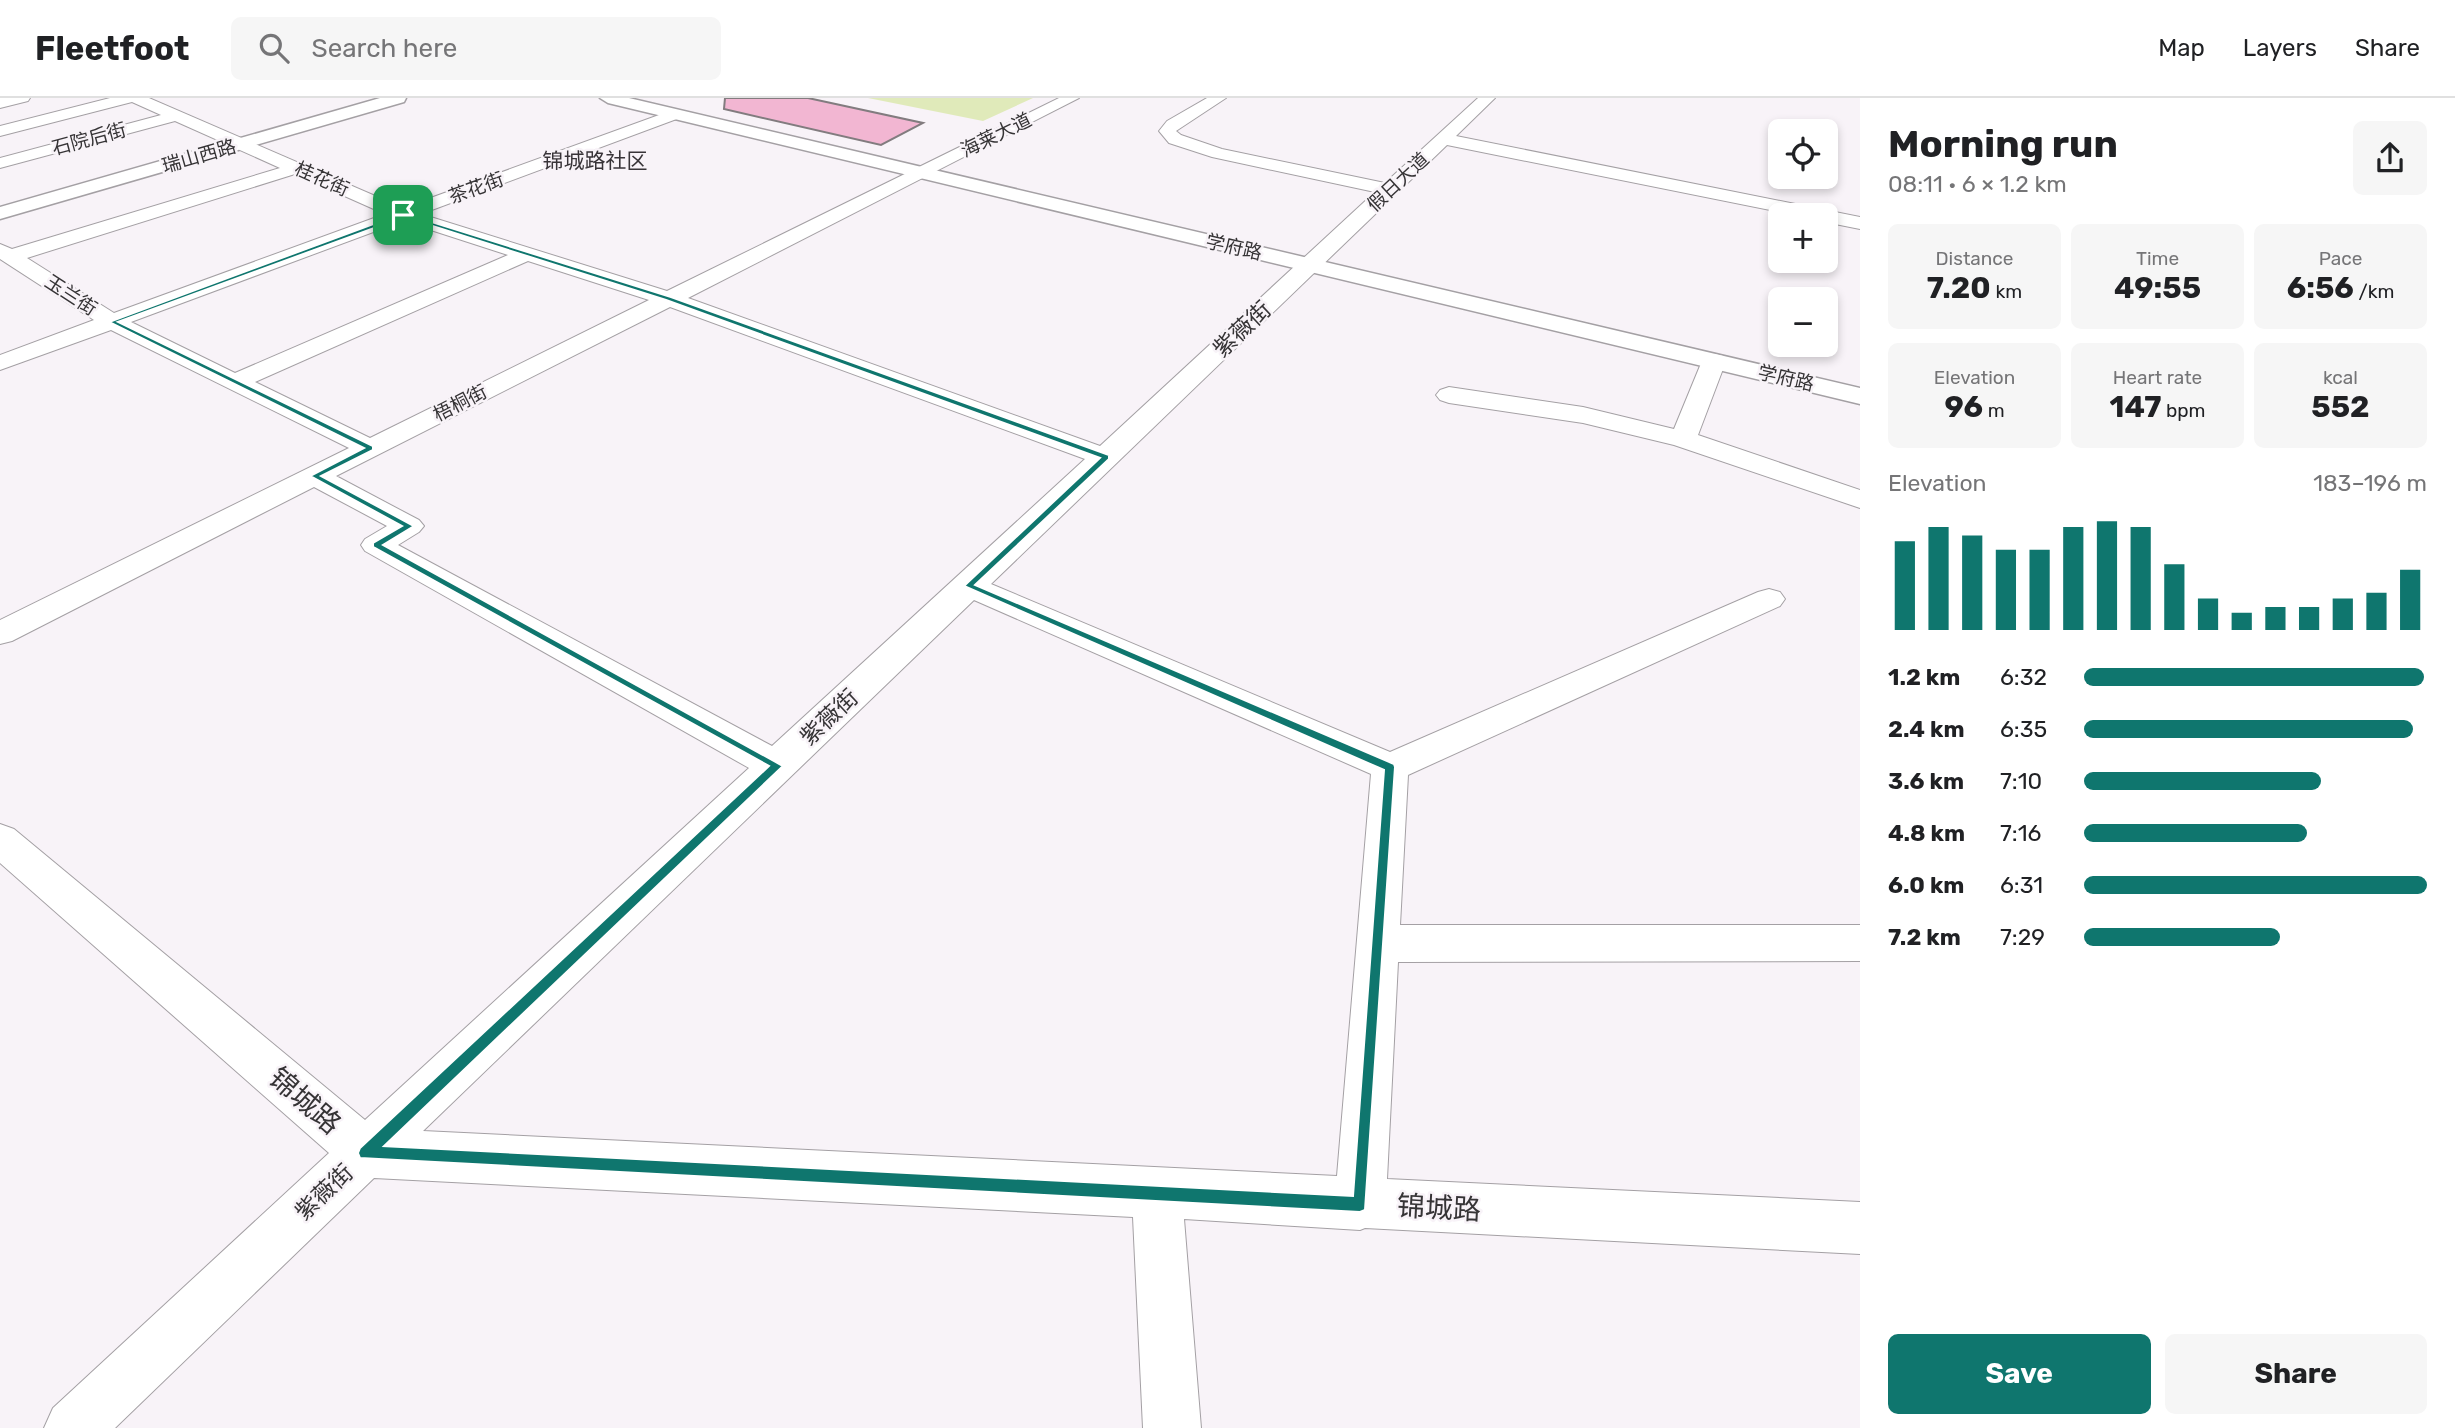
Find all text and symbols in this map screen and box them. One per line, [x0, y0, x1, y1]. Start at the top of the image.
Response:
search box [231, 17, 721, 80]
text: Fleetfoot [35, 29, 189, 68]
icon: search [255, 29, 293, 67]
text: Search here [311, 33, 457, 64]
text: Map [2158, 34, 2205, 62]
text: Layers [2243, 34, 2317, 62]
text: Share [2355, 34, 2420, 62]
street label: 海莱大道 [957, 108, 1035, 162]
street label: 石院后街 [49, 118, 129, 160]
map controls [1768, 119, 1838, 357]
button: locate [1768, 119, 1838, 189]
text: Morning run [1888, 121, 2118, 167]
button: share [2353, 121, 2427, 195]
street label: 瑞山西路 [159, 134, 239, 178]
district label: 锦城路社区 [543, 148, 648, 173]
street label: 假日大道 [1362, 148, 1434, 216]
street label: 桂花街 [291, 157, 353, 201]
street label: 茶花街 [445, 167, 507, 209]
text: 08:11 · 6 × 1.2 km [1888, 170, 2067, 198]
pin [373, 185, 433, 245]
icon: arrive [384, 196, 422, 234]
button: + [1768, 203, 1838, 273]
street label: 学府路 [1204, 229, 1264, 265]
text: Distance [1936, 247, 2013, 270]
text: Time [2136, 247, 2179, 270]
text: Pace [2319, 247, 2362, 270]
street label: 玉兰街 [41, 270, 101, 320]
text: 7.20 [1927, 270, 1991, 306]
text: 49:55 [2114, 270, 2201, 306]
text: 6:56 [2287, 270, 2354, 306]
text: km [1991, 280, 2022, 303]
text: /km [2354, 280, 2394, 303]
button: − [1768, 287, 1838, 357]
street label: 紫薇街 [1207, 295, 1277, 363]
street label: 学府路 [1756, 360, 1816, 396]
text: Elevation [1934, 366, 2015, 389]
text: Heart rate [2113, 366, 2202, 389]
text: kcal [2323, 366, 2358, 389]
street label: 梧桐街 [429, 380, 491, 426]
text: 96 [1944, 389, 1983, 425]
text: 147 [2109, 389, 2161, 425]
text: 552 [2311, 389, 2370, 425]
text: m [1983, 399, 2005, 422]
text: bpm [2161, 399, 2206, 422]
text: Elevation [1888, 469, 1987, 497]
text: 183–196 m [2313, 469, 2427, 497]
text: 1.2 km [1888, 663, 1960, 691]
text: 6:32 [2000, 663, 2047, 691]
street label: 紫薇街 [794, 683, 864, 751]
text: 2.4 km [1888, 715, 1964, 743]
text: 6:35 [2000, 715, 2047, 743]
text: 3.6 km [1888, 767, 1964, 795]
text: 7:10 [2000, 767, 2042, 795]
text: 4.8 km [1888, 819, 1965, 847]
text: 7:16 [2000, 819, 2041, 847]
text: 6.0 km [1888, 871, 1964, 899]
text: 6:31 [2000, 871, 2043, 899]
text: 7.2 km [1888, 923, 1961, 951]
text: 7:29 [2000, 923, 2045, 951]
street label: 锦城路 [262, 1061, 348, 1141]
street label: 紫薇街 [289, 1158, 359, 1226]
street label: 锦城路 [1396, 1189, 1482, 1227]
button: Save [1888, 1334, 2151, 1414]
button: Share [2165, 1334, 2427, 1414]

